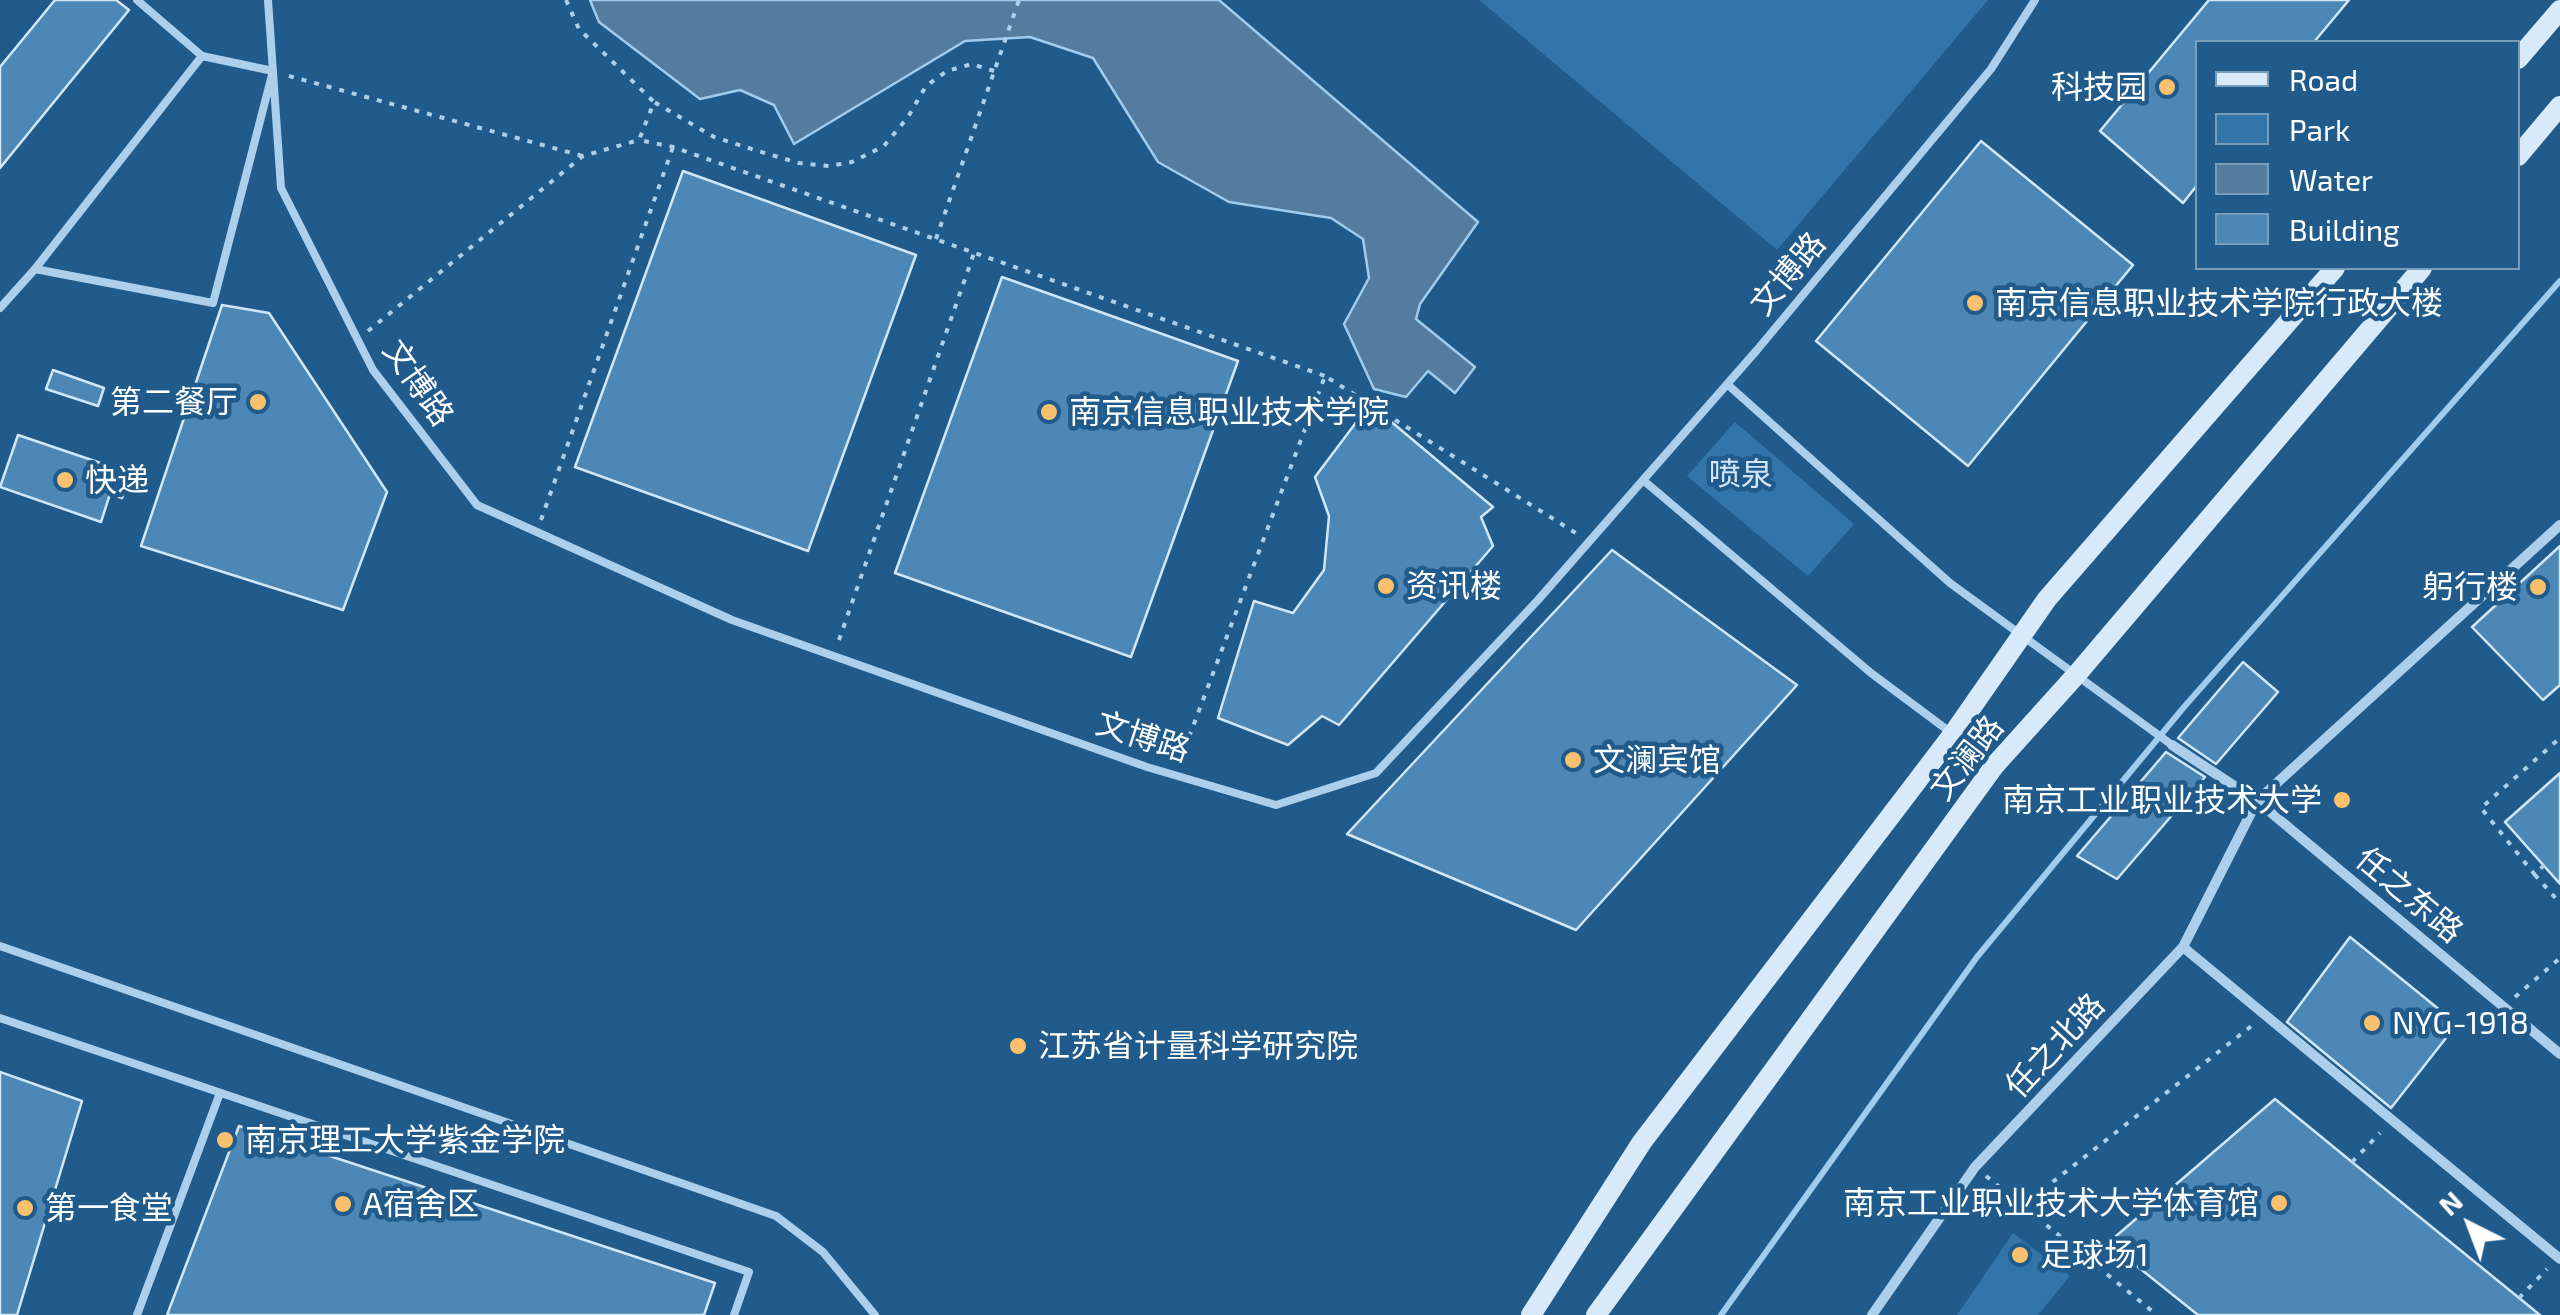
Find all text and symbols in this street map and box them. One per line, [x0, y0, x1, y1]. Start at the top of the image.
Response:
legend [2195, 40, 2520, 270]
text: Road [2289, 61, 2358, 97]
place label: 科技园 [2051, 68, 2147, 106]
marker: 科技园 [2156, 76, 2178, 98]
text: Park [2289, 111, 2350, 147]
text: Water [2289, 161, 2373, 197]
text: Building [2289, 211, 2400, 247]
street label: 文博路 [1742, 225, 1834, 323]
place label: 南京信息职业技术学院行政大楼 [1995, 284, 2443, 322]
marker: 南京信息职业技术学院行政大楼 [1964, 292, 1986, 314]
street label: 文博路 [375, 333, 461, 433]
place label: 第二餐厅 [110, 383, 238, 421]
marker: 第二餐厅 [247, 391, 269, 413]
place label: 南京信息职业技术学院 [1069, 393, 1389, 431]
marker: 南京信息职业技术学院 [1038, 401, 1060, 423]
park label: 喷泉 [1709, 455, 1773, 493]
place label: 快递 [85, 461, 149, 499]
marker: 快递 [54, 469, 76, 491]
place label: 资讯楼 [1406, 567, 1502, 605]
place label: 躬行楼 [2422, 568, 2518, 606]
marker: 资讯楼 [1375, 575, 1397, 597]
marker: 躬行楼 [2527, 576, 2549, 598]
street label: 文博路 [1091, 704, 1195, 770]
street label: 文澜路 [1922, 708, 2012, 808]
place label: 文澜宾馆 [1593, 741, 1721, 779]
marker: 文澜宾馆 [1562, 749, 1584, 771]
place label: 南京工业职业技术大学 [2002, 781, 2322, 819]
marker: 南京工业职业技术大学 [2331, 789, 2353, 811]
street label: 任之东路 [2348, 839, 2470, 951]
street label: 任之北路 [1997, 986, 2113, 1106]
place label: NYG-1918 [2392, 1004, 2529, 1042]
marker: NYG-1918 [2361, 1012, 2383, 1034]
place label: 江苏省计量科学研究院 [1038, 1027, 1358, 1065]
marker: 江苏省计量科学研究院 [1007, 1035, 1029, 1057]
place label: 南京理工大学紫金学院 [245, 1121, 565, 1159]
marker: 南京理工大学紫金学院 [214, 1129, 236, 1151]
north arrow [2420, 1175, 2520, 1275]
text: N [2431, 1183, 2469, 1222]
place label: 南京工业职业技术大学体育馆 [1843, 1184, 2259, 1222]
place label: A宿舍区 [363, 1185, 479, 1223]
place label: 第一食堂 [45, 1189, 173, 1227]
marker: 南京工业职业技术大学体育馆 [2268, 1192, 2290, 1214]
marker: A宿舍区 [332, 1193, 354, 1215]
marker: 第一食堂 [14, 1197, 36, 1219]
place label: 足球场1 [2040, 1236, 2149, 1274]
marker: 足球场1 [2009, 1244, 2031, 1266]

